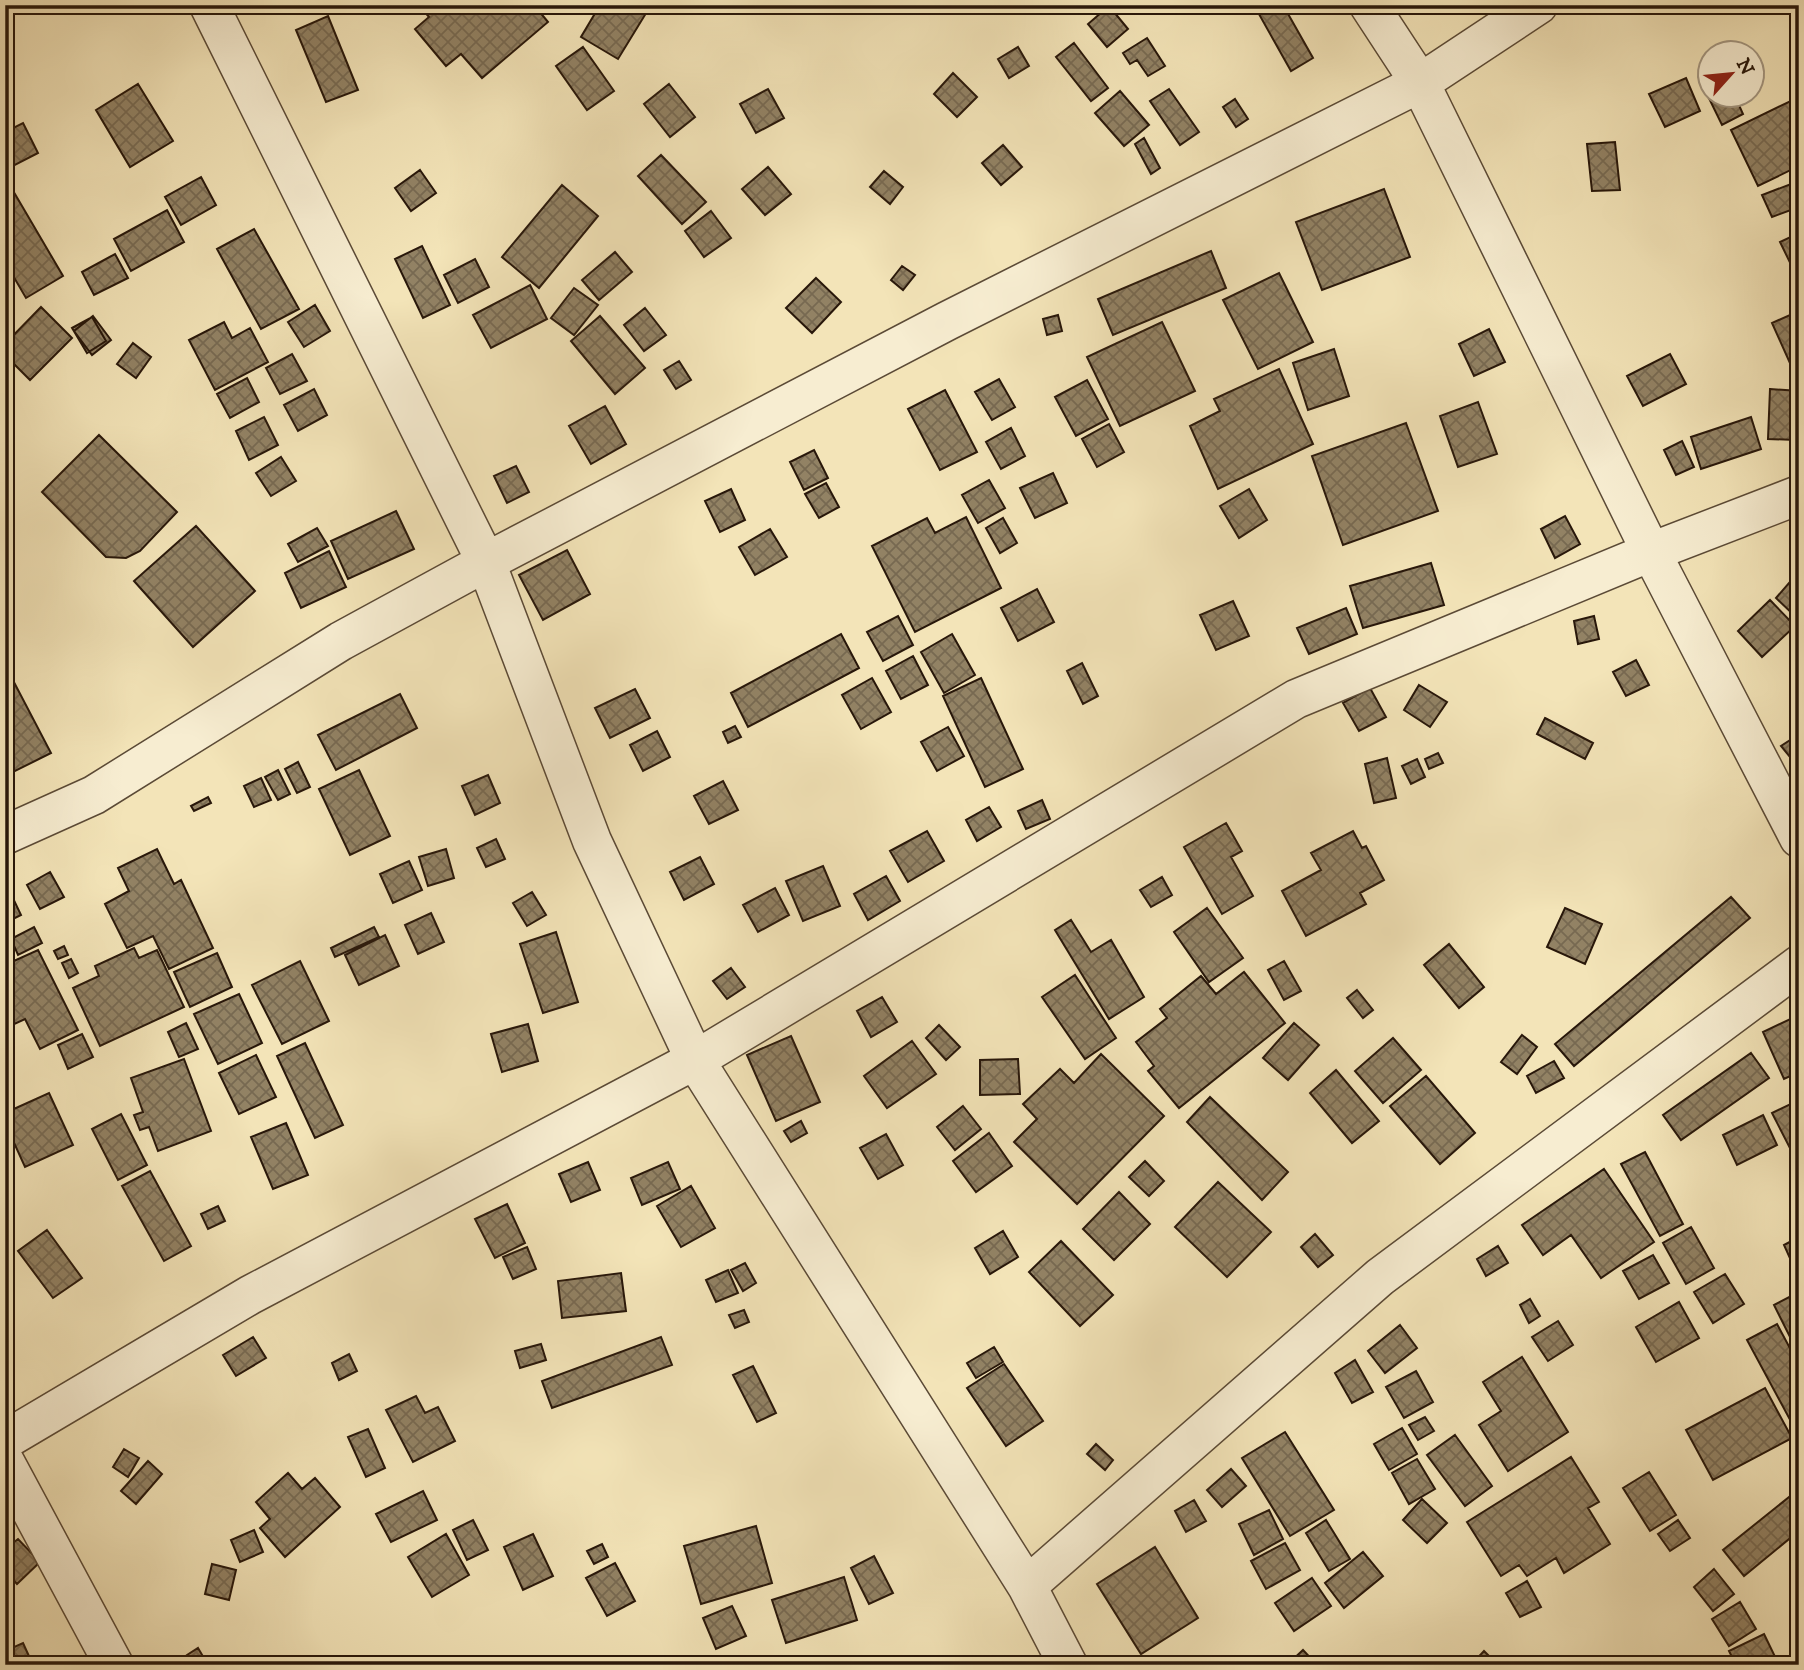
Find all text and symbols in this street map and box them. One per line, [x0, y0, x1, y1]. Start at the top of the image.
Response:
north arrow [1696, 38, 1766, 108]
text: N [1731, 55, 1759, 79]

